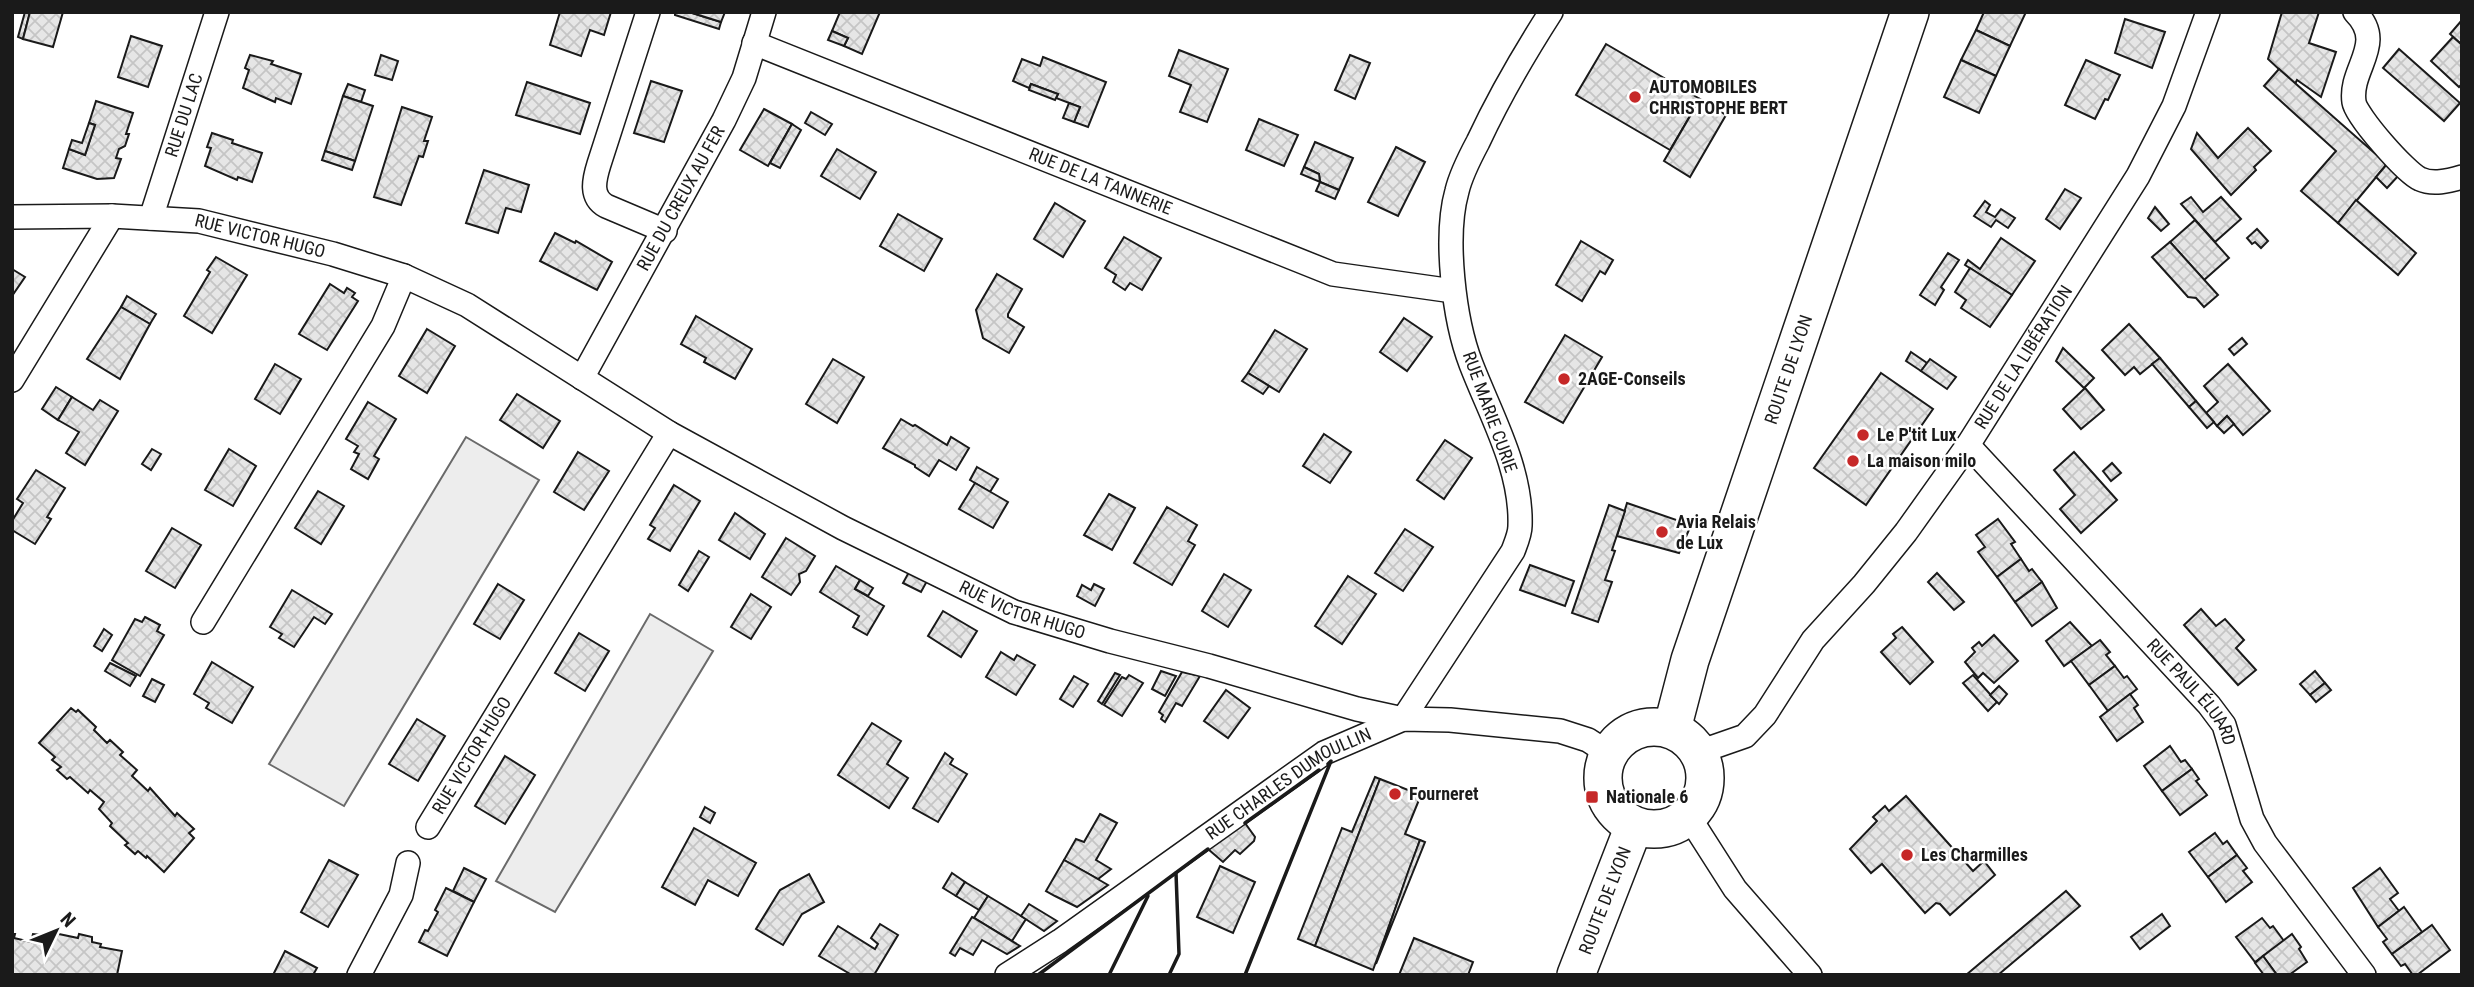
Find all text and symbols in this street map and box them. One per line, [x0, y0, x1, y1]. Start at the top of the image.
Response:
street label: RUE DU LAC [160, 71, 207, 159]
place label: AUTOMOBILES CHRISTOPHE BERT [1649, 76, 1788, 118]
marker: AUTOMOBILES CHRISTOPHE BERT [1627, 89, 1643, 105]
street label: RUE DU CREUX AU FER [632, 122, 729, 274]
street label: RUE DE LA TANNERIE [1026, 143, 1175, 219]
street label: RUE VICTOR HUGO [193, 209, 328, 262]
street label: RUE DE LA LIBÉRATION [1970, 281, 2076, 433]
street label: ROUTE DE LYON [1760, 312, 1816, 427]
street label: RUE MARIE CURIE [1459, 348, 1522, 475]
place label: 2AGE-Conseils [1578, 368, 1686, 389]
marker: 2AGE-Conseils [1556, 371, 1572, 387]
place label: Le P'tit Lux [1877, 424, 1957, 445]
marker: Le P'tit Lux [1855, 427, 1871, 443]
place label: La maison milo [1867, 450, 1976, 471]
marker: La maison milo [1845, 453, 1861, 469]
place label: Avia Relais de Lux [1676, 511, 1756, 553]
marker: Avia Relais de Lux [1654, 524, 1670, 540]
street label: RUE VICTOR HUGO [956, 576, 1088, 643]
street label: RUE PAUL ÉLUARD [2143, 634, 2240, 747]
street label: RUE VICTOR HUGO [428, 693, 515, 818]
street label: RUE CHARLES DUMOULLIN [1201, 723, 1374, 844]
place label: Fourneret [1409, 783, 1479, 804]
marker: Fourneret [1387, 786, 1403, 802]
place label: Nationale 6 [1606, 786, 1688, 807]
marker: Nationale 6 [1584, 789, 1600, 805]
street label: ROUTE DE LYON [1574, 843, 1635, 957]
place label: Les Charmilles [1921, 844, 2028, 865]
marker: Les Charmilles [1899, 847, 1915, 863]
north arrow [21, 896, 91, 966]
text: N [56, 908, 80, 932]

